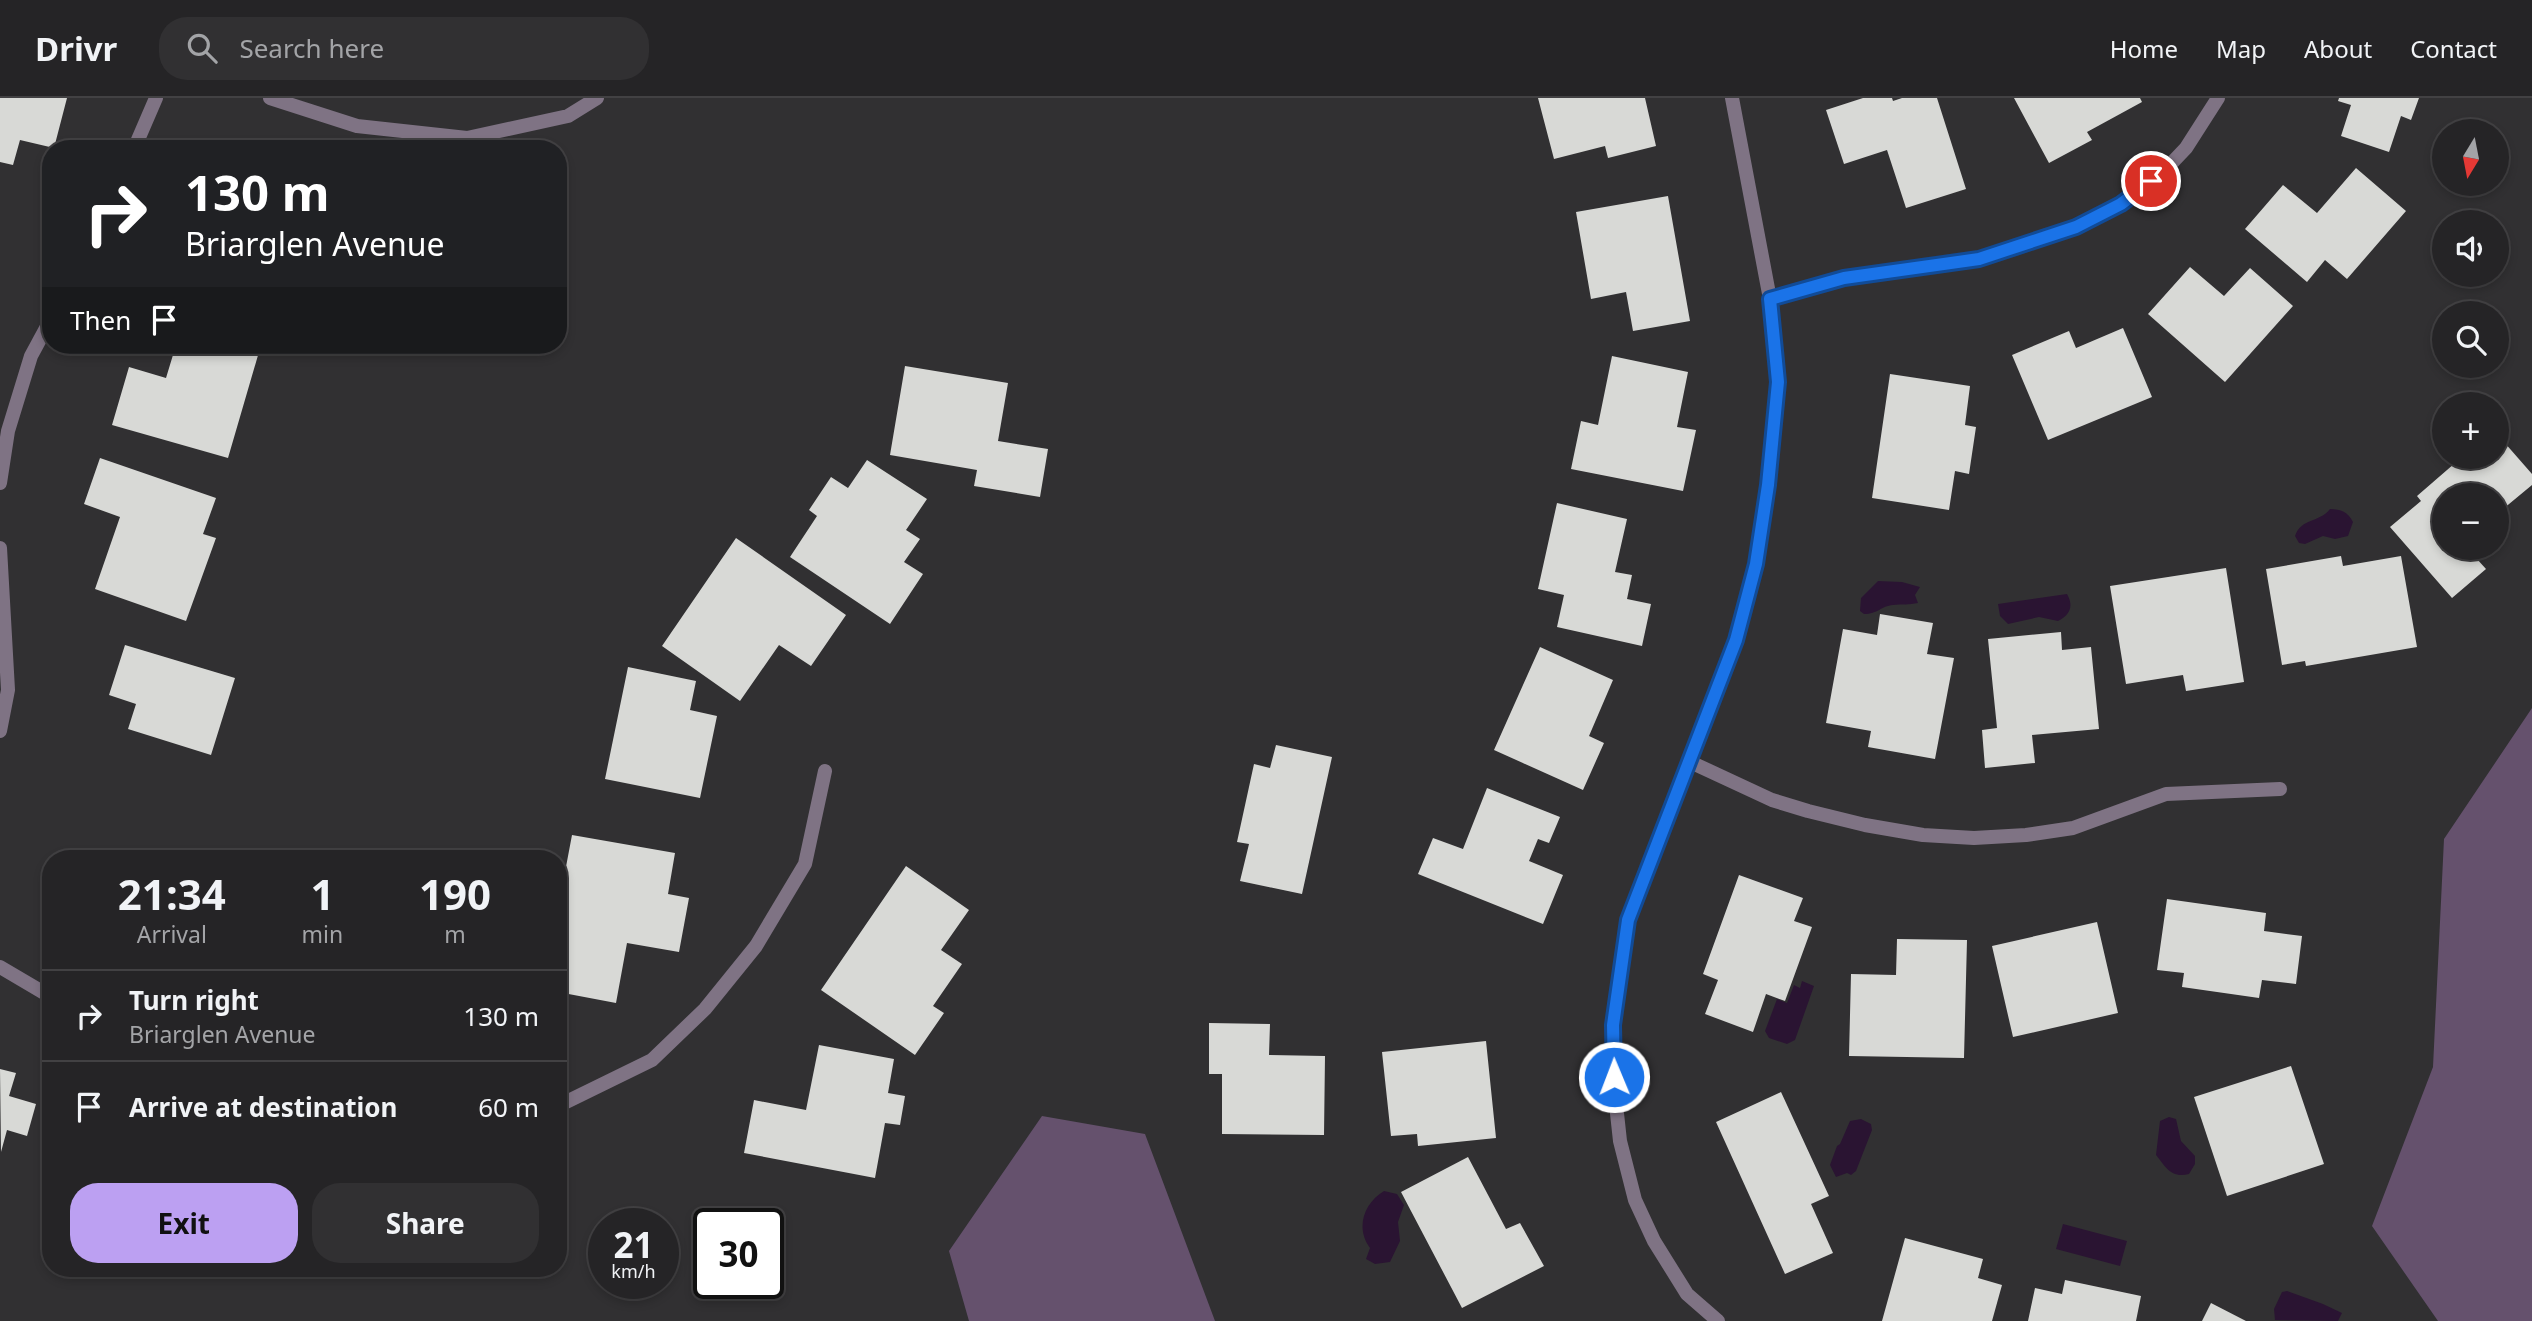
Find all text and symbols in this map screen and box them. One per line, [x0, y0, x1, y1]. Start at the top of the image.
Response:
search box [159, 17, 649, 80]
text: Drivr [35, 26, 117, 71]
icon: search [183, 29, 221, 67]
text: Search here [239, 30, 384, 66]
text: Home [2110, 32, 2178, 65]
text: Map [2216, 32, 2266, 65]
text: About [2304, 32, 2372, 65]
text: Contact [2410, 32, 2497, 65]
north arrow [2432, 119, 2510, 196]
map controls [2432, 119, 2509, 560]
pin [2121, 151, 2181, 211]
text: 130 m [185, 159, 330, 225]
icon: arrive [2132, 162, 2170, 200]
icon: right [70, 168, 161, 259]
button: sound [2432, 210, 2509, 287]
text: Briarglen Avenue [185, 222, 445, 265]
icon: arrive [145, 301, 183, 339]
button: search [2432, 301, 2509, 378]
text: Then [70, 302, 131, 338]
button: + [2432, 392, 2509, 469]
button: − [2432, 483, 2509, 560]
text: 21:34 [118, 865, 226, 922]
text: 1 [310, 865, 334, 922]
text: 190 [419, 865, 491, 922]
text: Arrival [137, 918, 207, 950]
text: min [302, 918, 343, 950]
text: m [444, 918, 466, 950]
text: Turn right [129, 982, 259, 1018]
icon: right [70, 997, 108, 1035]
text: 130 m [463, 998, 539, 1034]
text: Briarglen Avenue [129, 1018, 316, 1050]
position arrow [1577, 1040, 1651, 1114]
icon: arrive [70, 1088, 108, 1126]
text: Arrive at destination [129, 1089, 398, 1125]
text: 60 m [478, 1089, 539, 1125]
button: Exit [70, 1183, 298, 1263]
button: Share [312, 1183, 539, 1263]
speed limit sign: 30 [693, 1208, 784, 1299]
text: 21 [613, 1221, 654, 1268]
text: km/h [611, 1259, 656, 1283]

